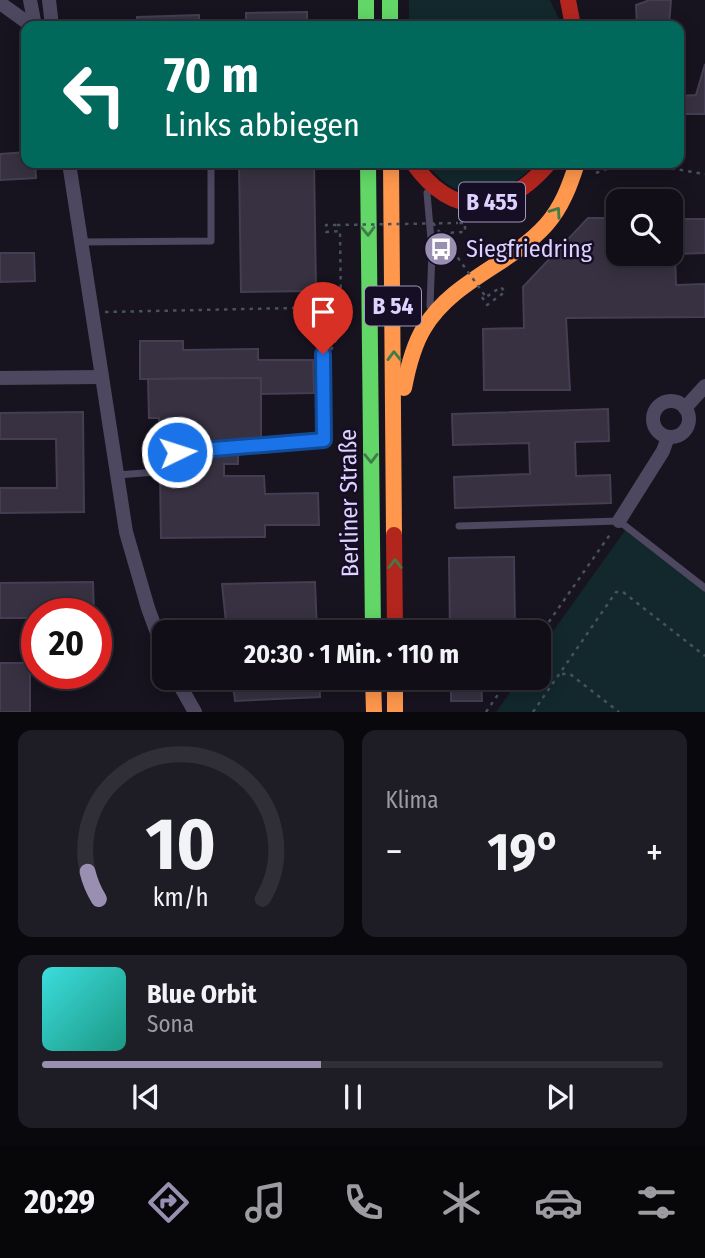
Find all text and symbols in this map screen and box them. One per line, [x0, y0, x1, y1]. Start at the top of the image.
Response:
text: 70 m [164, 46, 259, 105]
icon: left [49, 49, 140, 140]
text: Links abbiegen [164, 106, 360, 144]
road number: B 455 [459, 182, 525, 222]
map controls [606, 189, 683, 266]
button: search [606, 189, 683, 266]
one-way arrow [548, 207, 560, 220]
one-way arrow [360, 226, 376, 237]
bus stop icon: Siegfriedring [422, 230, 460, 268]
place label: Siegfriedring [466, 235, 593, 263]
pin [293, 282, 353, 354]
road number: B 54 [365, 286, 421, 326]
icon: arrive [304, 293, 342, 331]
one-way arrow [386, 350, 401, 361]
position arrow [140, 415, 214, 489]
street label: Berliner Straße [334, 429, 364, 577]
one-way arrow [363, 454, 379, 464]
one-way arrow [387, 558, 403, 568]
speed limit sign: 20 [21, 598, 112, 689]
text: 20:30 · 1 Min. · 110 m [244, 639, 459, 670]
text: Klima [386, 786, 439, 814]
text: 10 [145, 802, 216, 889]
text: 19° [488, 821, 561, 884]
text: − [386, 829, 403, 875]
text: + [646, 829, 663, 875]
text: km/h [153, 883, 209, 913]
text: Blue Orbit [147, 979, 257, 1010]
text: Sona [147, 1010, 194, 1038]
icon: previous [127, 1078, 165, 1116]
icon: pause [334, 1078, 372, 1116]
icon: next [541, 1078, 579, 1116]
icon: directions [144, 1178, 193, 1227]
icon: music [241, 1178, 290, 1227]
icon: phone [339, 1178, 388, 1227]
icon: climate [437, 1178, 486, 1227]
icon: car [534, 1178, 583, 1227]
icon: filters [632, 1178, 681, 1227]
text: 20:29 [24, 1183, 95, 1221]

